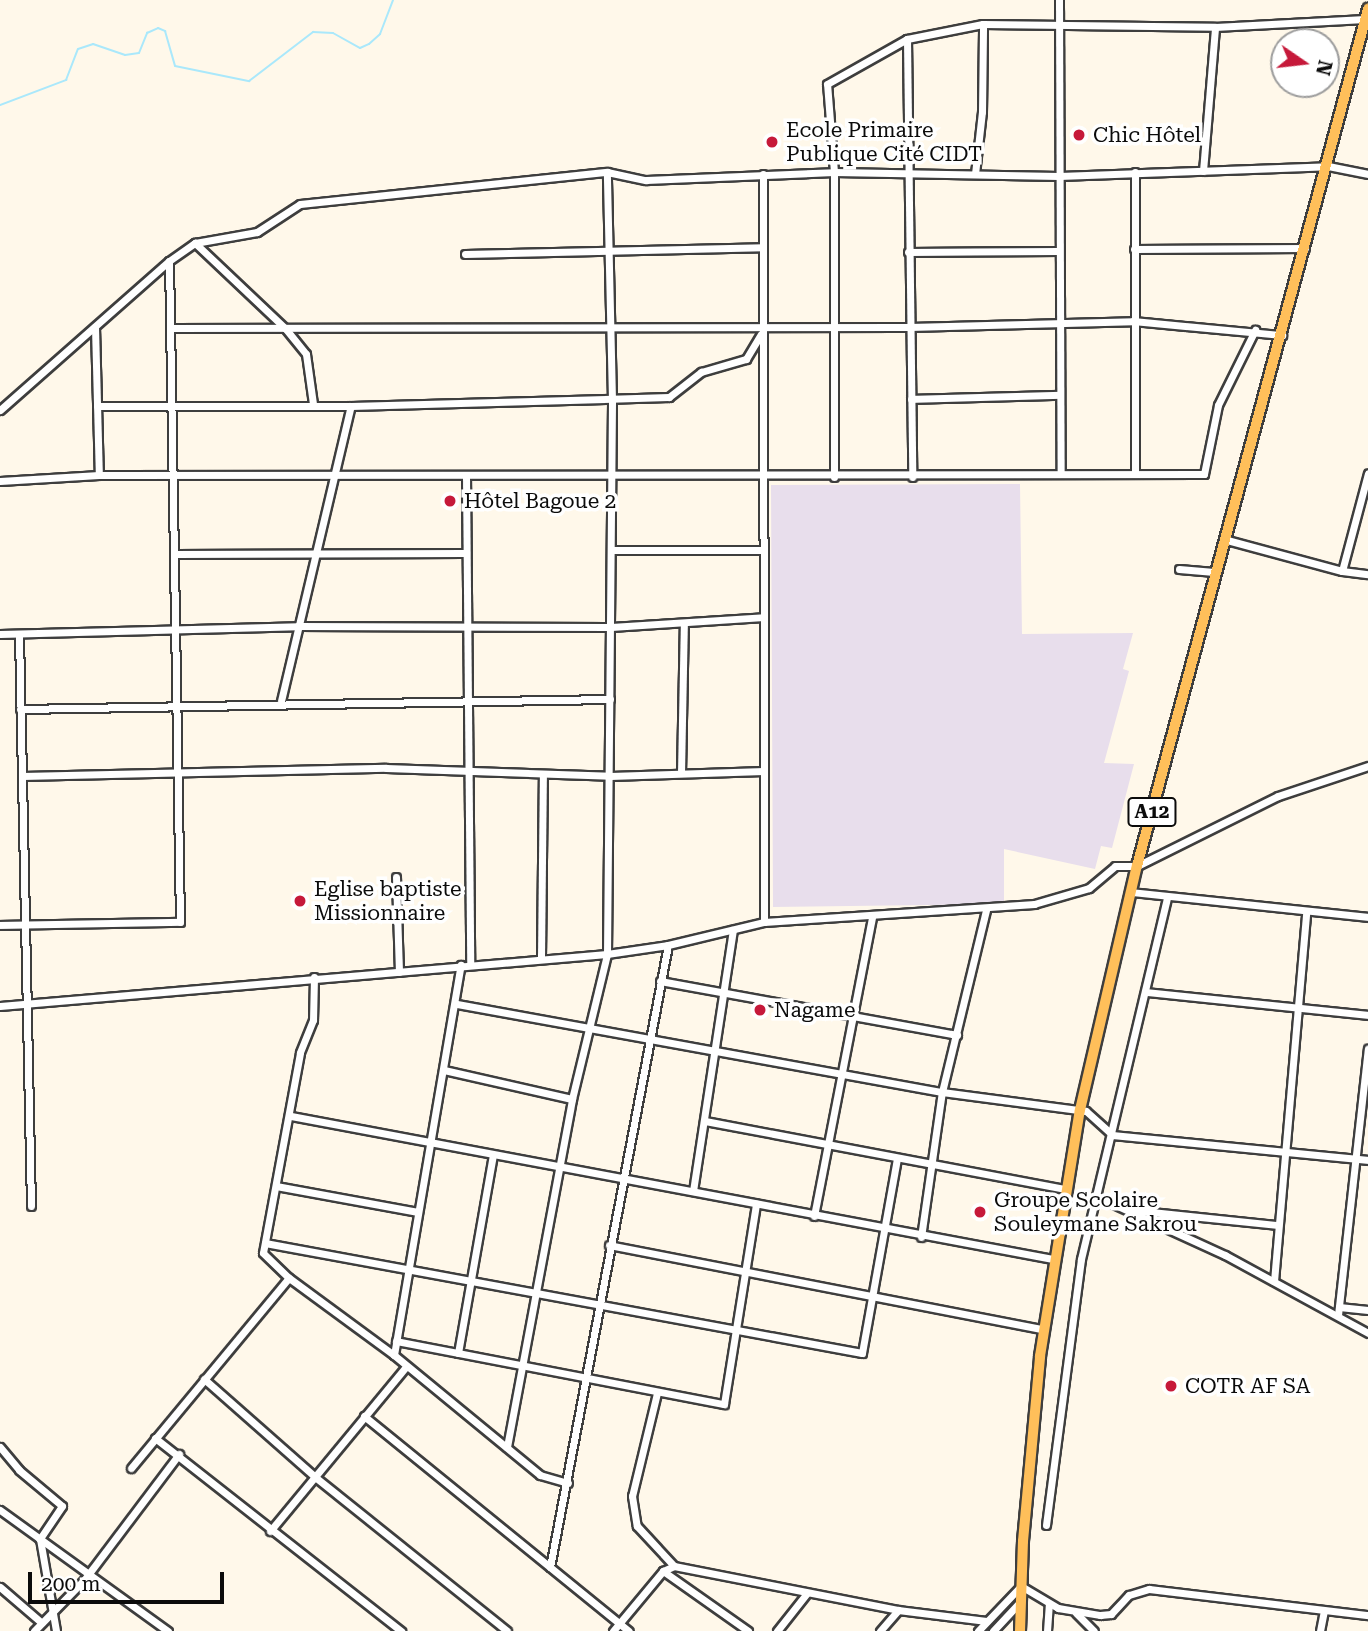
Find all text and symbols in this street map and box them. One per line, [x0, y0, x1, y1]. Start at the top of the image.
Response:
north arrow [1270, 28, 1340, 98]
text: N [1311, 58, 1337, 78]
place label: Ecole Primaire Publique Cité CIDT [786, 117, 982, 167]
place label: Chic Hôtel [1093, 122, 1201, 148]
marker: Chic Hôtel [1071, 127, 1087, 143]
marker: Ecole Primaire Publique Cité CIDT [764, 134, 780, 150]
place label: Hôtel Bagoue 2 [464, 488, 616, 514]
marker: Hôtel Bagoue 2 [442, 493, 458, 509]
road number: A12 [1126, 796, 1178, 828]
place label: Eglise baptiste Missionnaire [314, 876, 462, 926]
marker: Eglise baptiste Missionnaire [292, 893, 308, 909]
place label: Nagame [774, 997, 856, 1023]
marker: Nagame [752, 1002, 768, 1018]
place label: Groupe Scolaire Souleymane Sakrou [994, 1187, 1197, 1237]
marker: Groupe Scolaire Souleymane Sakrou [972, 1204, 988, 1220]
place label: COTR AF SA [1185, 1373, 1310, 1399]
marker: COTR AF SA [1163, 1378, 1179, 1394]
scale bar [32, 1558, 228, 1602]
text: 200 m [41, 1572, 101, 1596]

